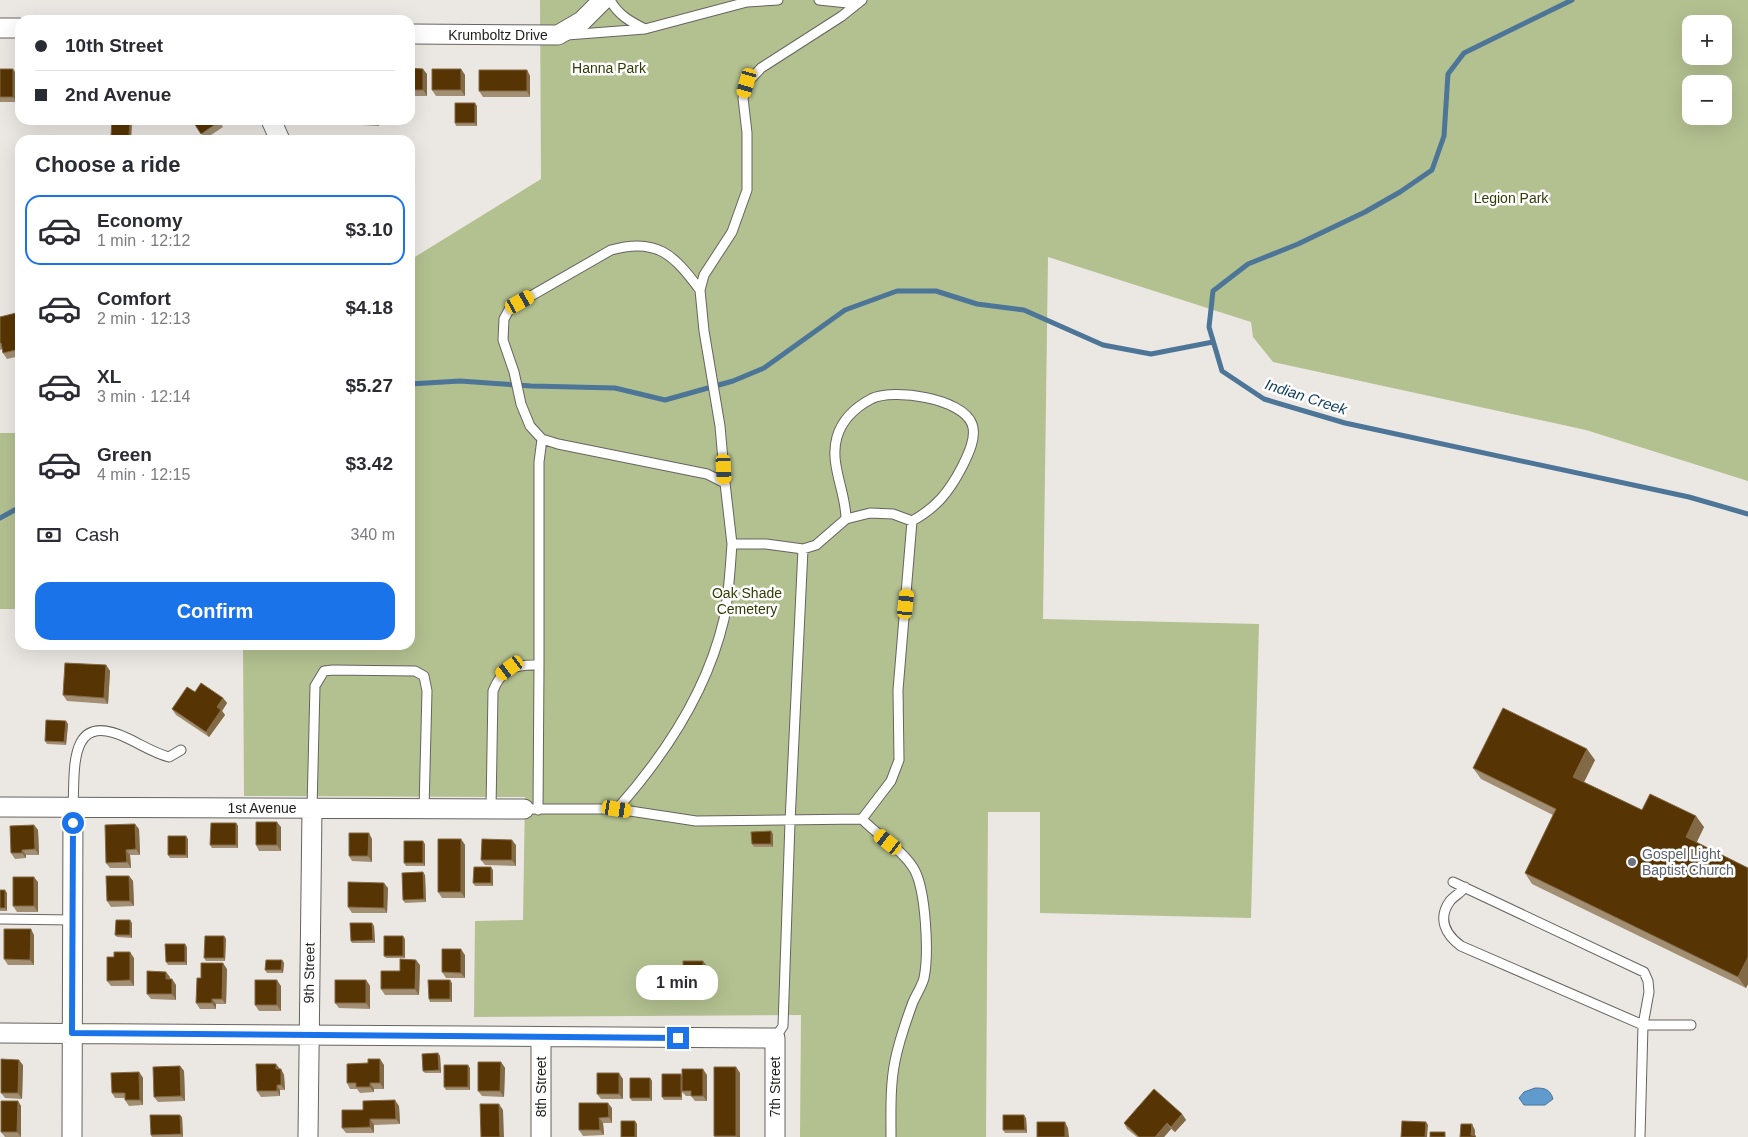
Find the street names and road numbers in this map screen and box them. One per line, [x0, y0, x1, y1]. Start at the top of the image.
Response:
street label: Krumboltz Drive [448, 27, 548, 43]
street label: 1st Avenue [227, 800, 297, 816]
street label: 9th Street [300, 942, 318, 1003]
street label: 8th Street [533, 1057, 549, 1117]
street label: 7th Street [767, 1057, 783, 1117]

